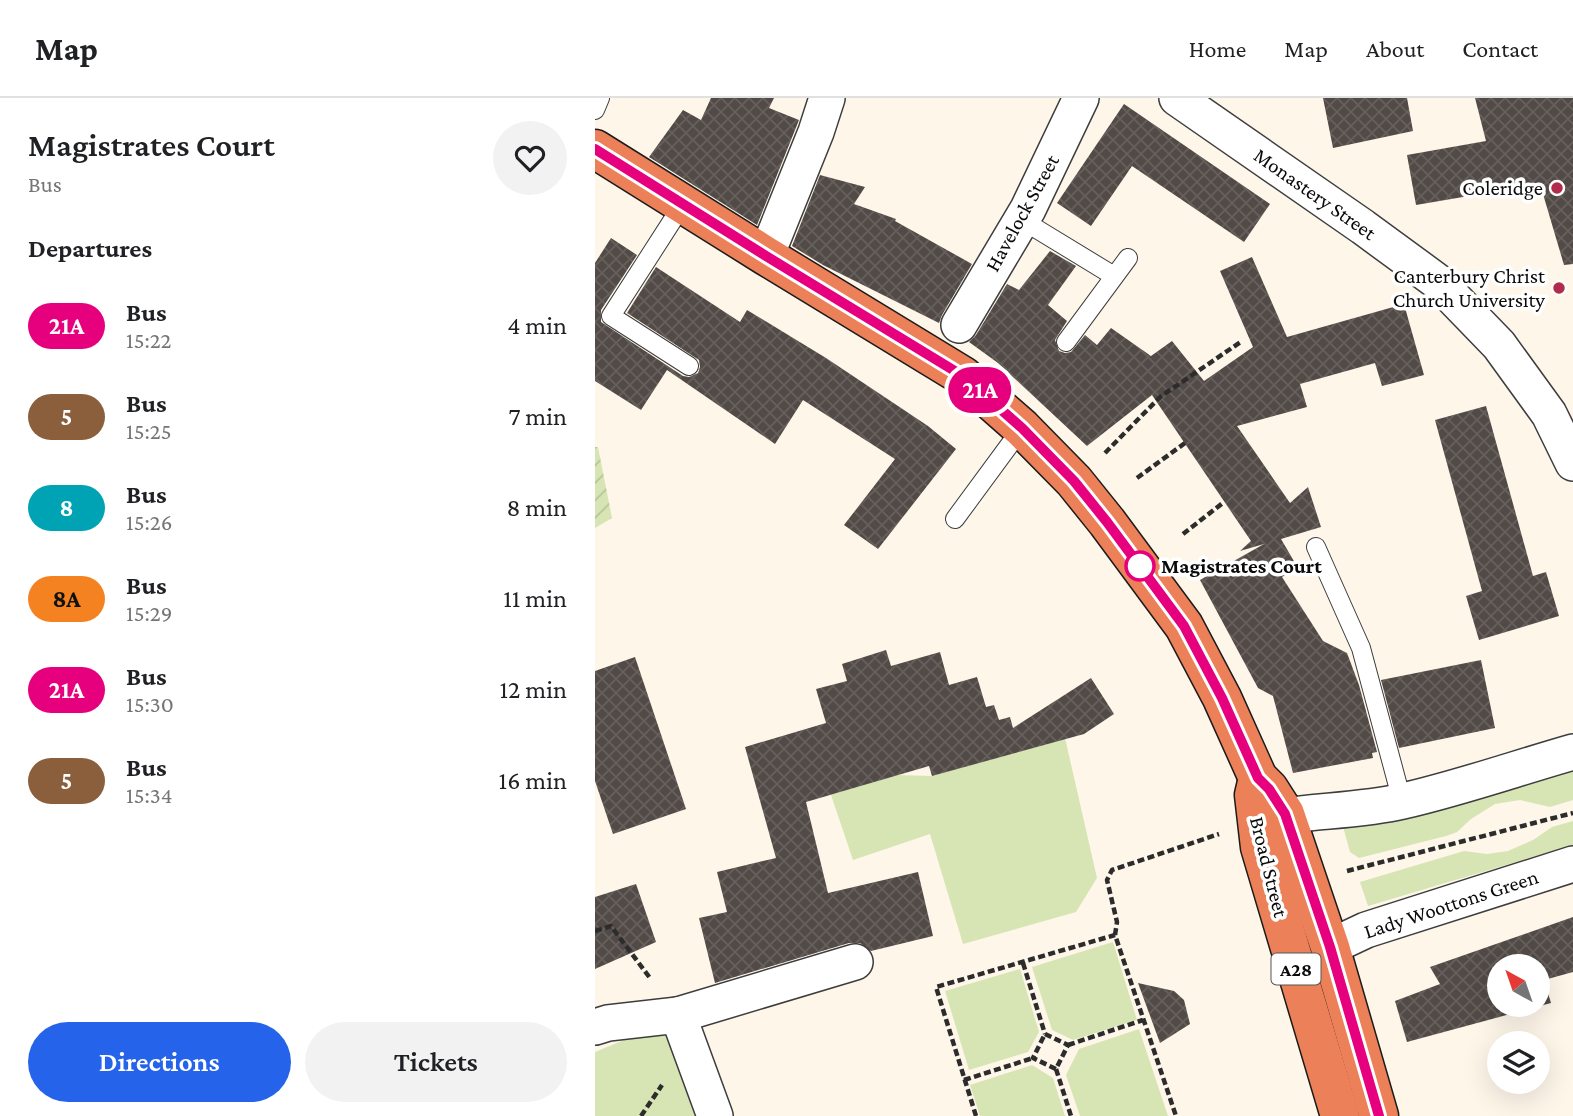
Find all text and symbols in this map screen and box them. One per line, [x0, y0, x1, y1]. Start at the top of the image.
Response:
text: Map [35, 30, 98, 67]
text: Home [1189, 35, 1246, 62]
text: Map [1284, 35, 1328, 62]
text: About [1366, 35, 1424, 62]
text: Contact [1462, 35, 1538, 62]
button: heart [493, 121, 567, 195]
text: Magistrates Court [28, 126, 275, 163]
street label: Monastery Street [1249, 143, 1381, 246]
street label: Havelock Street [980, 149, 1064, 276]
text: Bus [28, 171, 62, 197]
place label: Coleridge [1462, 176, 1543, 200]
marker: Coleridge [1549, 180, 1565, 196]
text: Departures [28, 234, 152, 263]
place label: Canterbury Christ Church University [1393, 264, 1546, 312]
marker: Canterbury Christ Church University [1551, 280, 1567, 296]
text: Bus [126, 298, 167, 327]
text: 4 min [507, 311, 567, 340]
text: 21A [49, 312, 84, 339]
text: 15:22 [126, 327, 172, 353]
line badge: 21A [940, 367, 1020, 413]
text: 21A [962, 376, 998, 403]
text: Bus [126, 389, 167, 418]
text: 7 min [508, 402, 567, 431]
text: 5 [61, 403, 72, 430]
text: 15:25 [126, 418, 172, 444]
text: Bus [126, 480, 167, 509]
text: 8 min [506, 493, 567, 522]
text: 8 [60, 494, 73, 521]
text: 15:26 [126, 509, 172, 535]
marker: Magistrates Court [1125, 551, 1155, 581]
place label: Magistrates Court [1161, 554, 1322, 578]
text: Bus [126, 571, 167, 600]
text: 11 min [503, 584, 567, 613]
text: 8A [52, 585, 81, 612]
text: 15:29 [126, 600, 172, 626]
text: Bus [126, 662, 167, 691]
text: 12 min [499, 675, 567, 704]
text: 21A [49, 676, 84, 703]
text: 15:30 [126, 691, 174, 717]
text: Bus [126, 753, 167, 782]
text: 16 min [499, 766, 567, 795]
text: 5 [61, 767, 72, 794]
text: 15:34 [126, 782, 172, 808]
street label: Broad Street [1245, 814, 1293, 921]
street label: Lady Woottons Green [1361, 865, 1541, 943]
road number: A28 [1271, 954, 1321, 984]
north arrow [1487, 954, 1551, 1017]
map controls [1487, 954, 1550, 1094]
button: Directions [28, 1022, 291, 1102]
button: Tickets [305, 1022, 567, 1102]
button: layers [1487, 1031, 1550, 1094]

